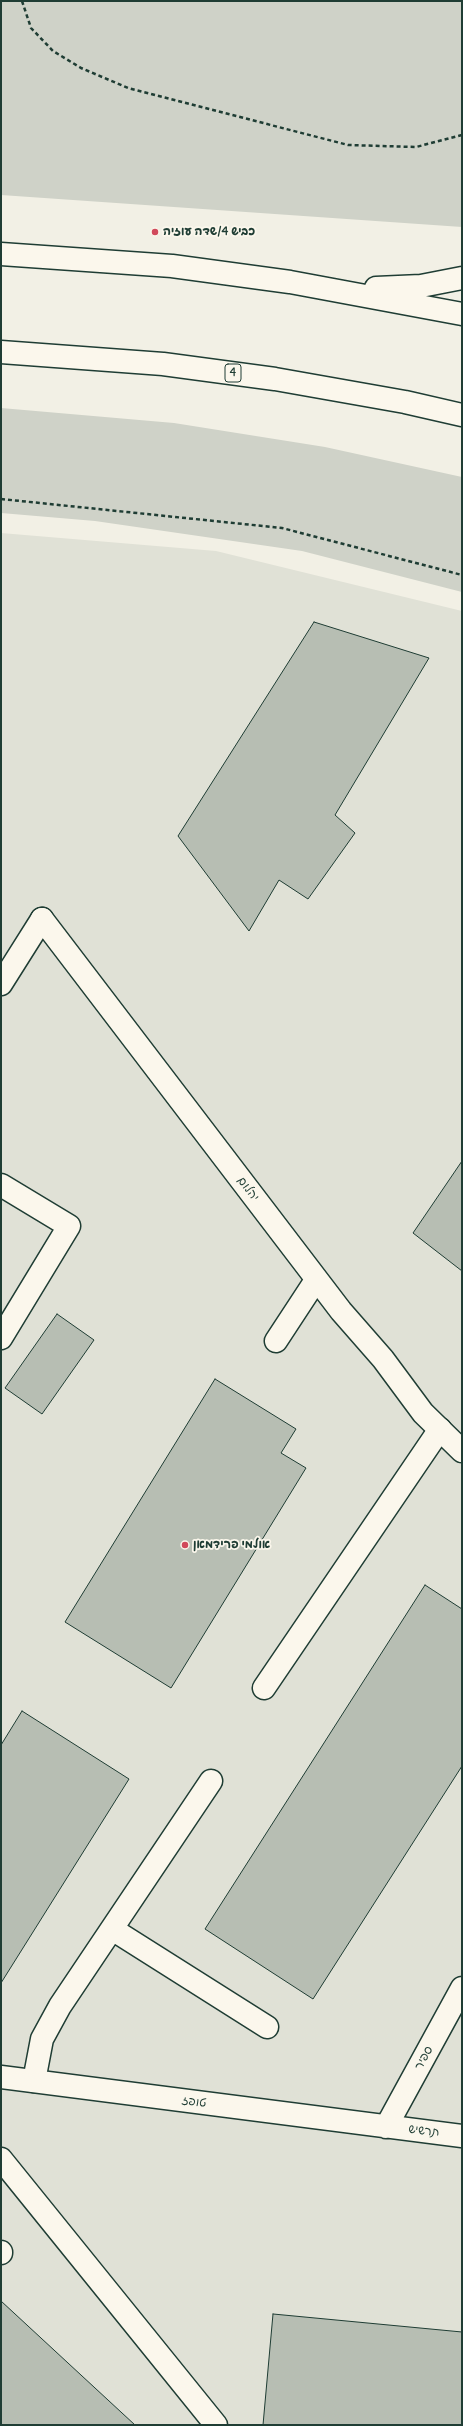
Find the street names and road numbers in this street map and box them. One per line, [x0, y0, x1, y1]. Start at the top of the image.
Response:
road number: 4 [225, 364, 241, 382]
street label: יהלום [234, 1174, 262, 1204]
street label: ספיר [412, 2043, 436, 2073]
street label: טופז [181, 2093, 207, 2111]
street label: תרשיש [408, 2122, 440, 2140]

